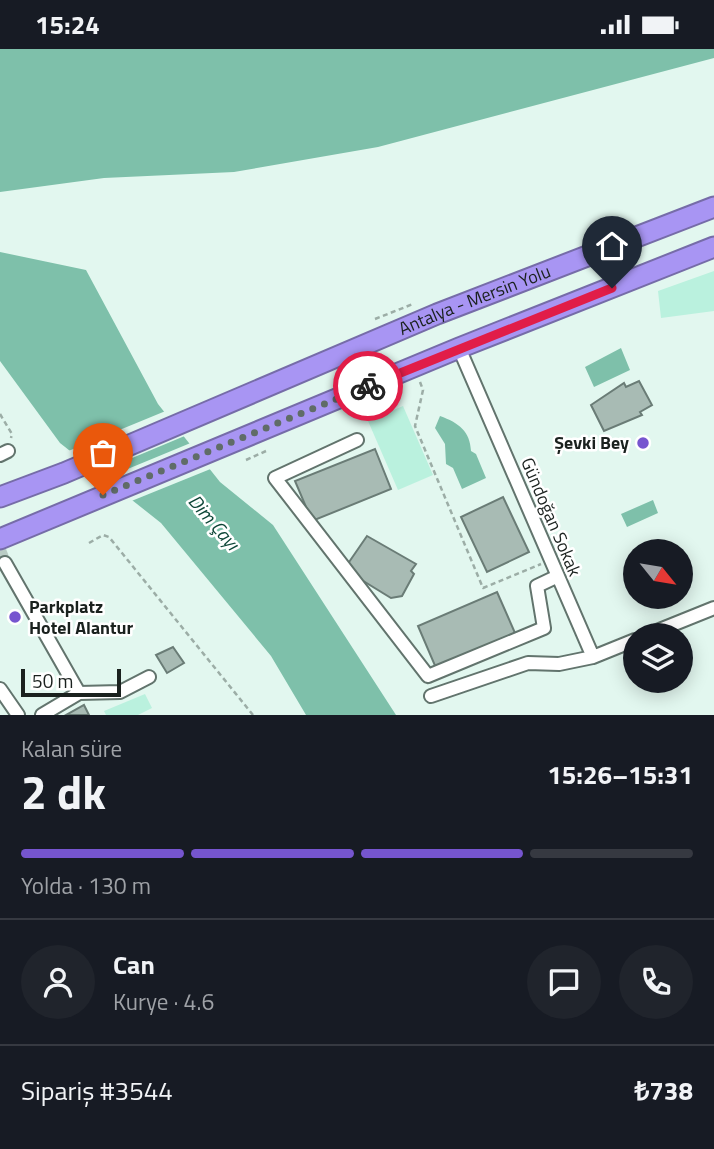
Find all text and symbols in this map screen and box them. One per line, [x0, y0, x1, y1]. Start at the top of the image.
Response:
text: 15:24 [35, 5, 100, 44]
pin [582, 216, 642, 288]
icon: home [593, 227, 631, 265]
street label: Antalya - Mersin Yolu [394, 257, 554, 342]
courier [333, 351, 403, 421]
icon: bike [349, 367, 387, 405]
pin [73, 423, 133, 495]
place label: Şevki Bey [554, 429, 629, 456]
icon: bag [84, 434, 122, 472]
marker: Şevki Bey [635, 435, 651, 451]
street label: Gündoğan Sokak [514, 453, 589, 581]
water label: Dim Çayı [182, 487, 248, 557]
north arrow [623, 539, 693, 609]
map controls [623, 539, 693, 693]
place label: Parkplatz Hotel Alantur [29, 593, 134, 641]
marker: Parkplatz Hotel Alantur [7, 609, 23, 625]
button: layers [623, 623, 693, 693]
scale bar [21, 666, 121, 698]
text: 50 m [32, 666, 73, 695]
text: Kalan süre [21, 731, 122, 766]
text: 15:26–15:31 [547, 755, 693, 794]
text: 2 dk [21, 757, 106, 827]
text: Yolda · 130 m [21, 868, 151, 903]
button: person [21, 945, 95, 1019]
text: Can [113, 945, 155, 984]
button: chat [527, 945, 601, 1019]
button: phone [619, 945, 693, 1019]
text: Kurye · 4.6 [113, 984, 214, 1019]
text: Sipariş #3544 [21, 1071, 173, 1110]
text: ₺738 [634, 1071, 693, 1110]

